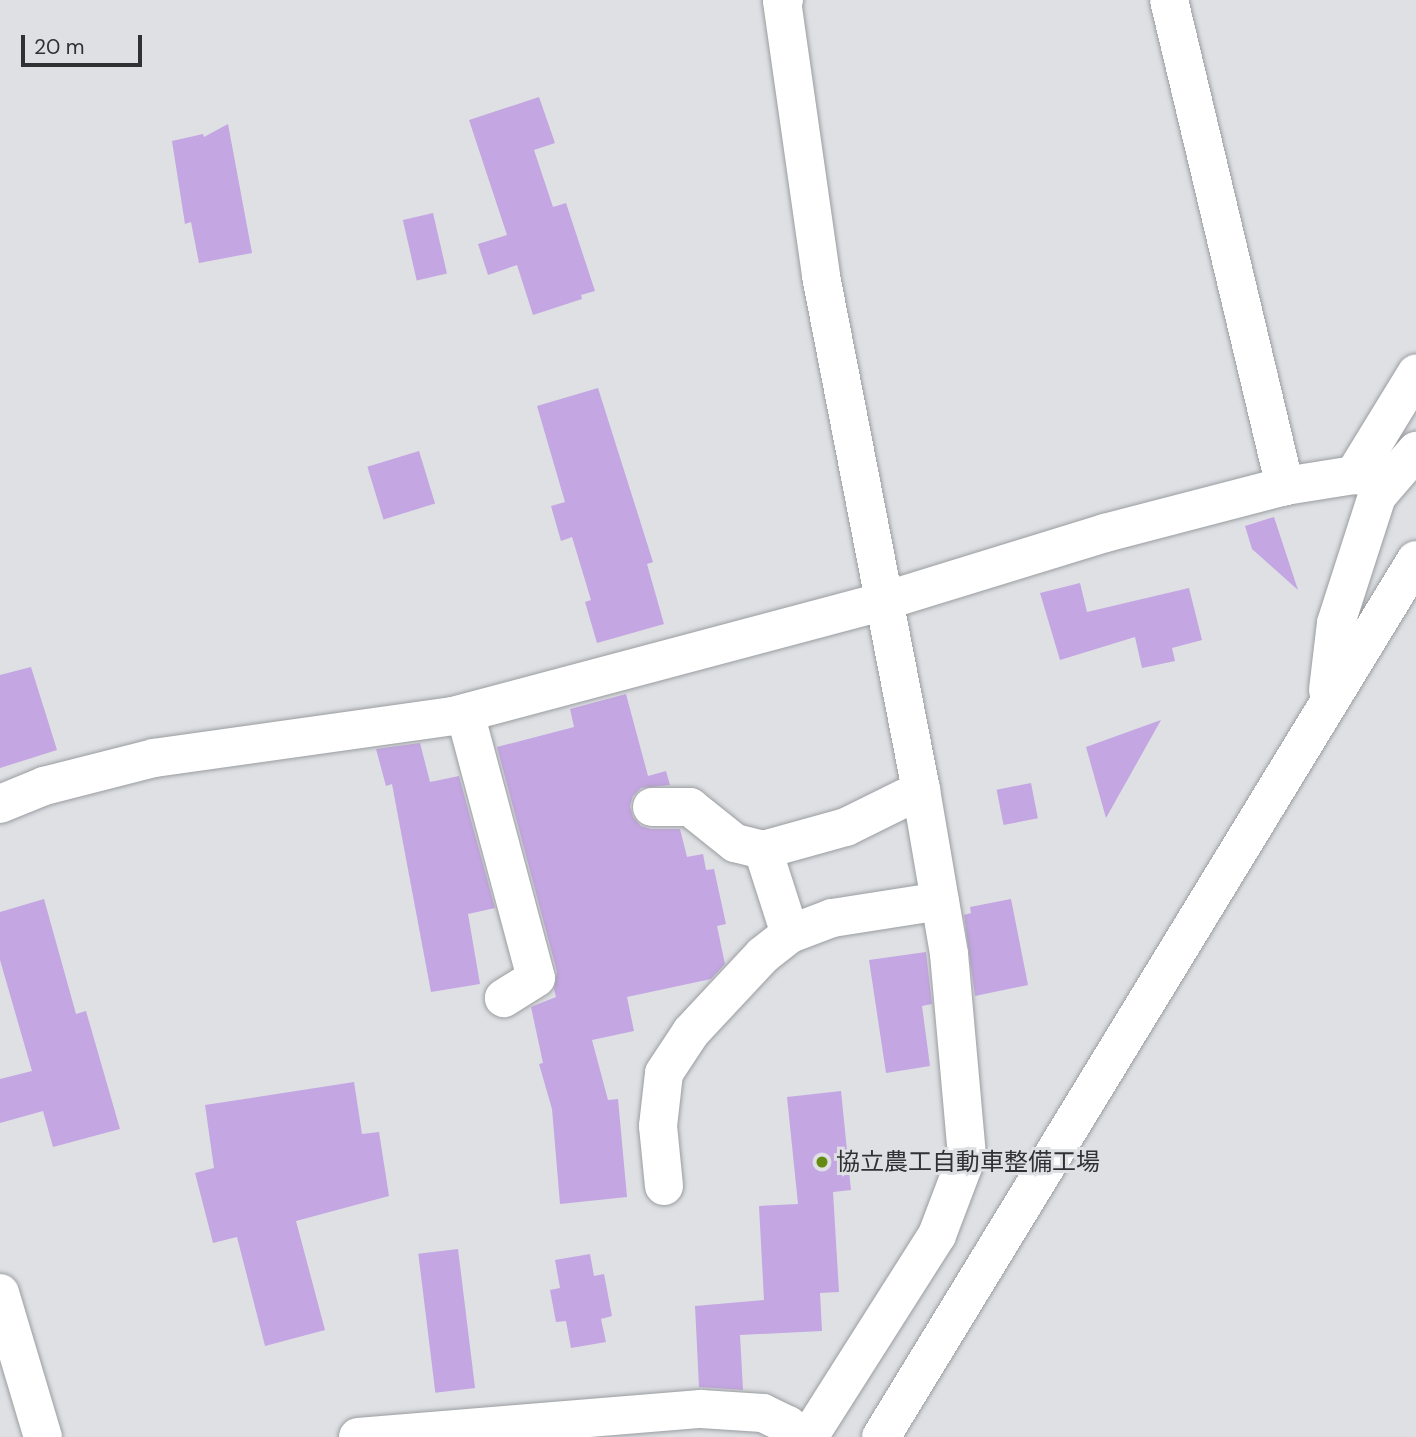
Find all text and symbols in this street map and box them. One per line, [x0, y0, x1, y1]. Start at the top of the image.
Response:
scale bar [24, 21, 145, 65]
text: 20 m [34, 33, 85, 61]
place label: 協立農工自動車整備工場 [836, 1148, 1100, 1176]
marker: 協立農工自動車整備工場 [814, 1154, 830, 1170]

